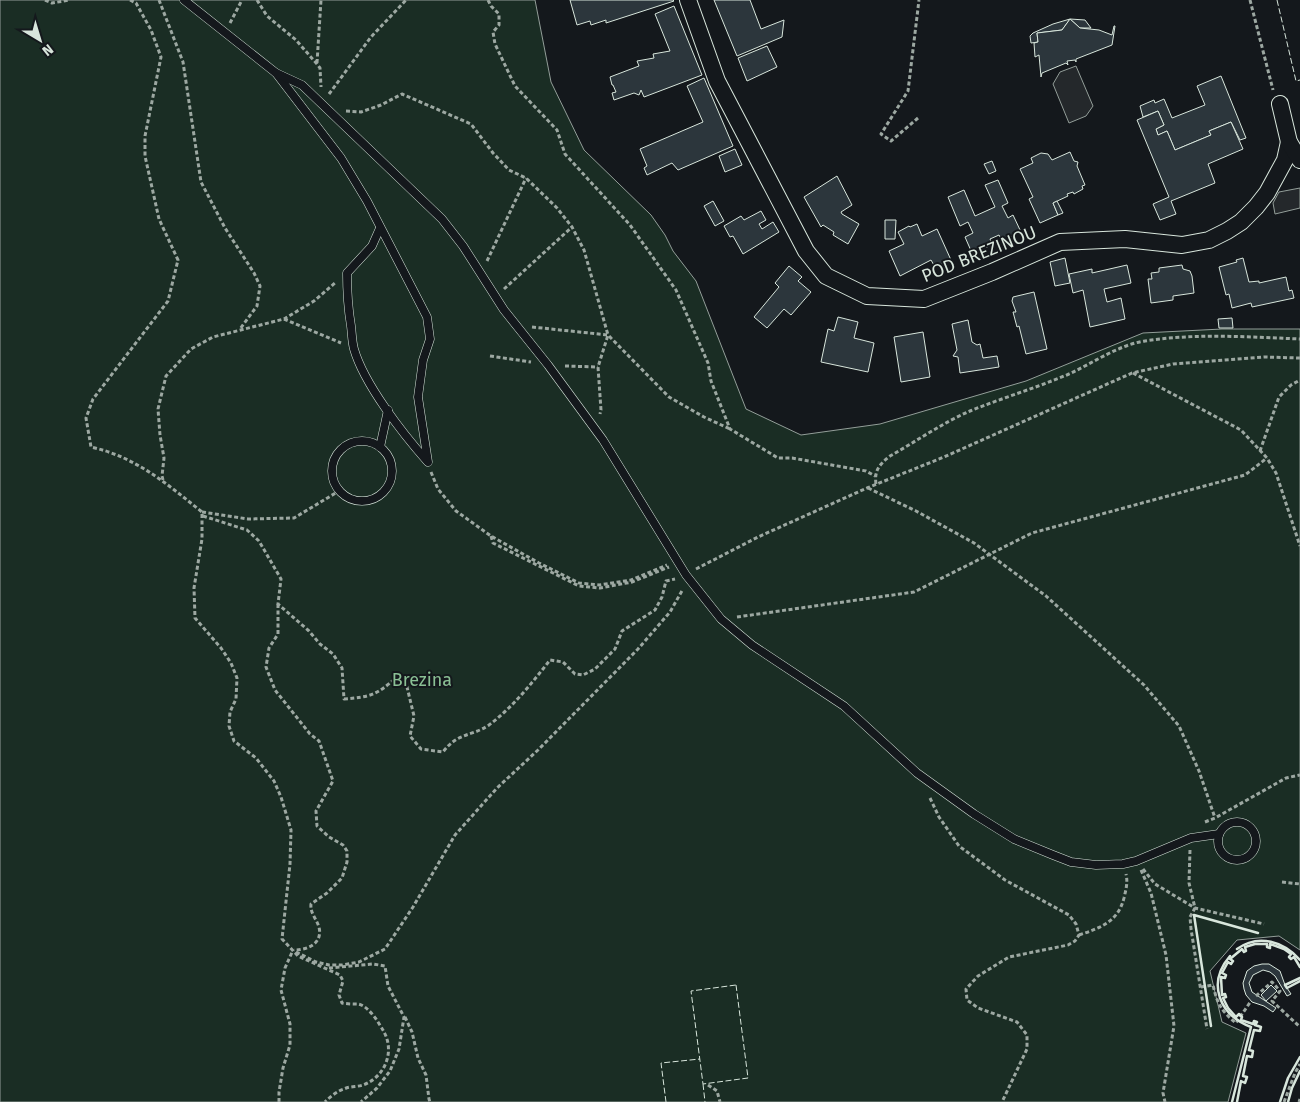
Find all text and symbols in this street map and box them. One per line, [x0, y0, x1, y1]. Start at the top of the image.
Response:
north arrow [15, 15, 65, 65]
text: N [39, 40, 57, 59]
street label: POD BREZINOU [918, 221, 1040, 287]
park label: Brezina [392, 669, 452, 691]

